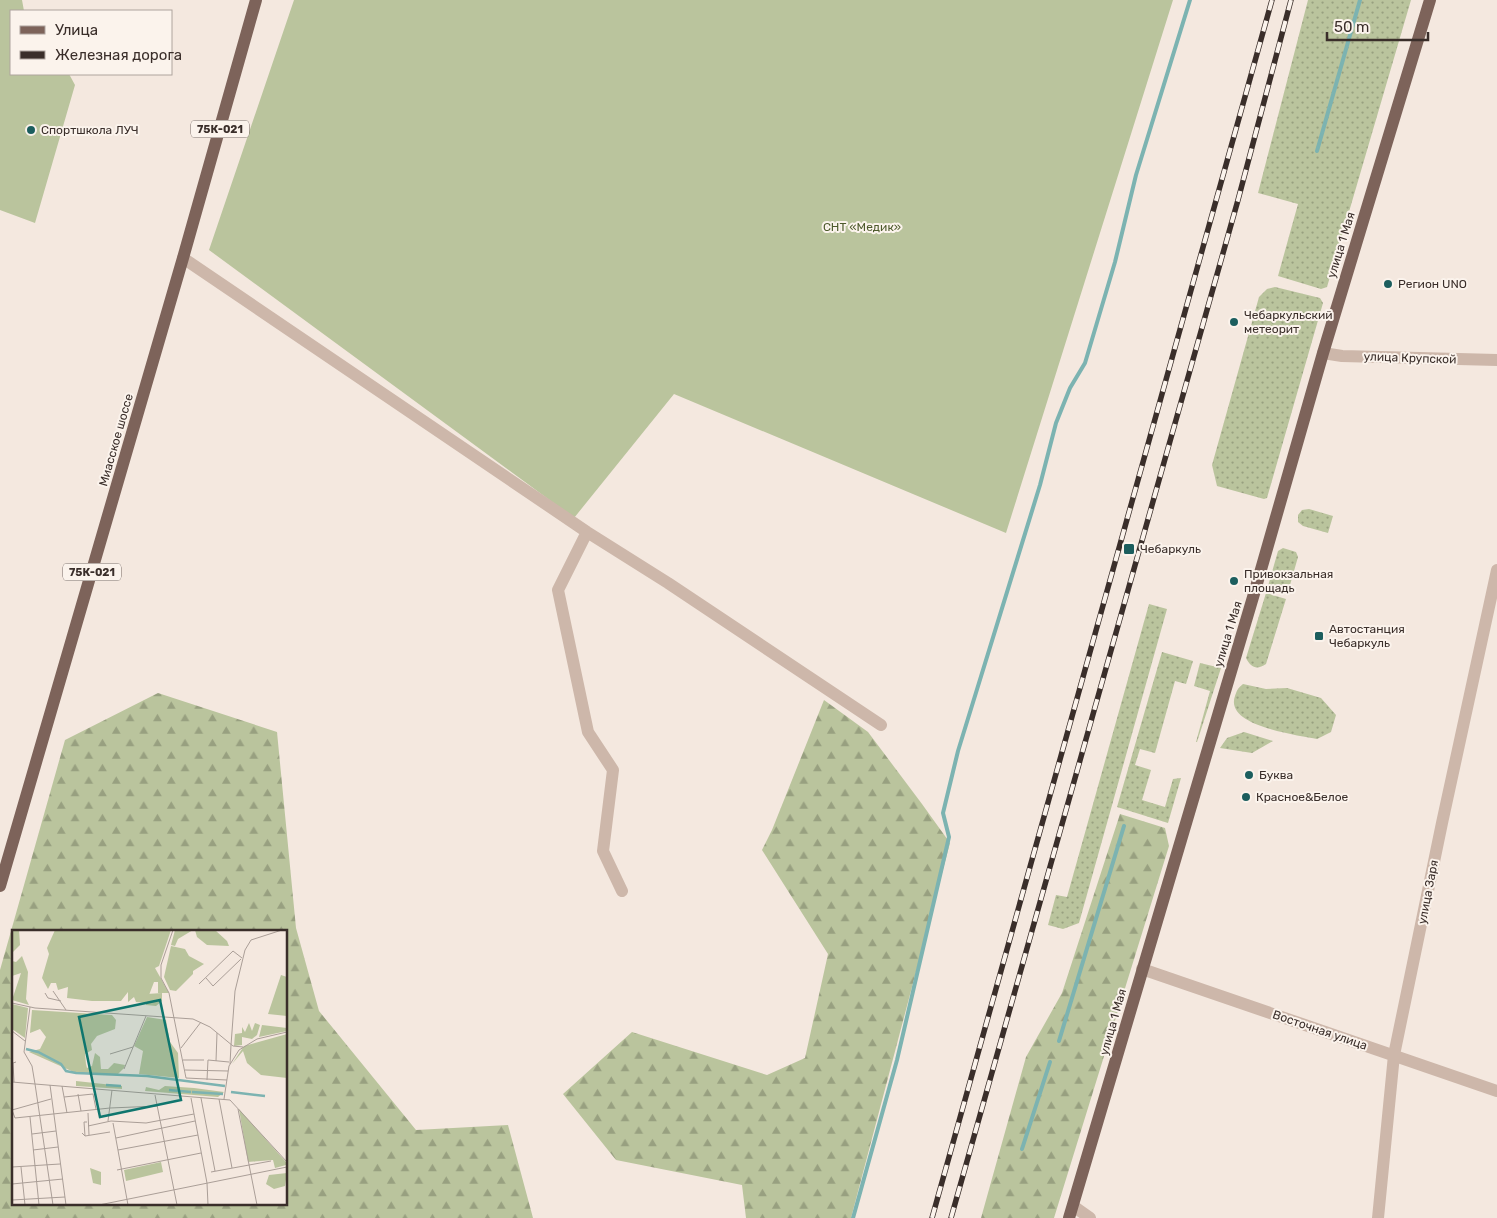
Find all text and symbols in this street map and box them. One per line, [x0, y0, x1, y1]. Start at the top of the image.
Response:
legend [10, 10, 172, 75]
scale bar [1327, 10, 1428, 42]
text: 50 m [1334, 18, 1369, 36]
text: Улица [55, 21, 98, 39]
text: Железная дорога [55, 46, 182, 64]
road number: 75К-021 [191, 120, 249, 138]
place label: Спортшкола ЛУЧ [41, 123, 139, 137]
marker: Спортшкола ЛУЧ [25, 124, 37, 136]
street label: улица 1 Мая [1324, 210, 1358, 280]
park label: СНТ «Медик» [823, 220, 901, 234]
place label: Регион UNO [1398, 277, 1467, 291]
marker: Регион UNO [1382, 278, 1394, 290]
place label: Чебаркульский метеорит [1244, 308, 1333, 336]
marker: Чебаркульский метеорит [1228, 316, 1240, 328]
street label: улица Крупской [1363, 349, 1457, 367]
street label: Миасское шоссе [96, 392, 136, 488]
marker: Чебаркуль [1122, 542, 1136, 556]
place label: Чебаркуль [1140, 542, 1201, 556]
road number: 75К-021 [63, 564, 121, 580]
place label: Привокзальная площадь [1244, 567, 1333, 595]
marker: Привокзальная площадь [1228, 575, 1240, 587]
street label: улица 1 Мая [1211, 599, 1245, 669]
place label: Автостанция Чебаркуль [1329, 622, 1405, 650]
marker: Автостанция Чебаркуль [1313, 630, 1325, 642]
place label: Буква [1259, 768, 1293, 782]
marker: Буква [1243, 769, 1255, 781]
place label: Красное&Белое [1256, 790, 1349, 804]
marker: Красное&Белое [1240, 791, 1252, 803]
street label: улица Заря [1415, 859, 1441, 925]
inset map [12, 930, 288, 1206]
street label: улица 1 Мая [1097, 987, 1129, 1057]
street label: Восточная улица [1271, 1007, 1369, 1053]

